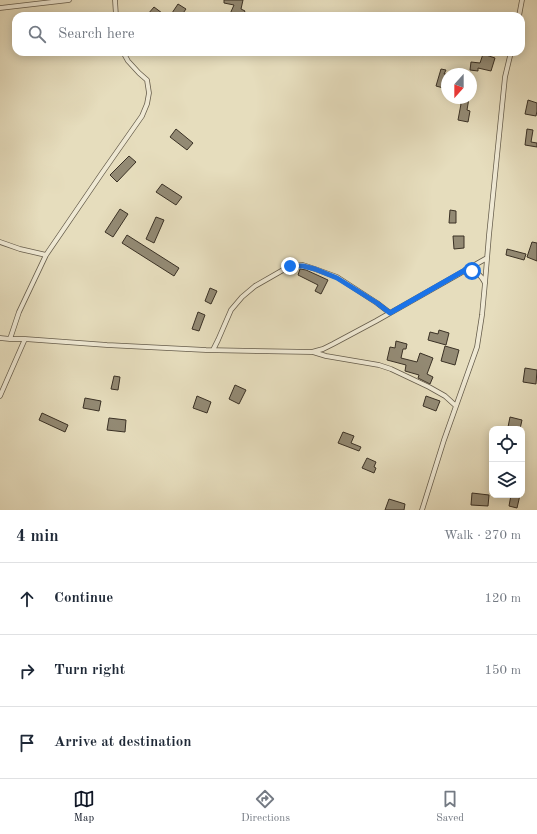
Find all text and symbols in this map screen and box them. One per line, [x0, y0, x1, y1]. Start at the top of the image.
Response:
search box [12, 12, 525, 56]
icon: search [26, 23, 48, 45]
text: Search here [58, 27, 135, 42]
north arrow [441, 68, 477, 104]
route end [281, 257, 299, 275]
route start [463, 262, 481, 280]
map controls [489, 426, 525, 498]
button: locate [489, 426, 525, 462]
button: layers [489, 462, 525, 498]
text: 4 min [16, 528, 59, 545]
text: Walk · 270 m [444, 529, 521, 542]
icon: ahead [16, 588, 38, 610]
text: Continue [54, 591, 113, 606]
text: 120 m [484, 592, 521, 605]
icon: right [16, 660, 38, 682]
text: Turn right [54, 663, 125, 678]
text: 150 m [484, 664, 521, 677]
icon: arrive [16, 732, 38, 754]
text: Arrive at destination [54, 735, 192, 750]
tab: Map [73, 788, 95, 826]
tab: Directions [241, 788, 290, 826]
tab: Saved [436, 788, 464, 826]

